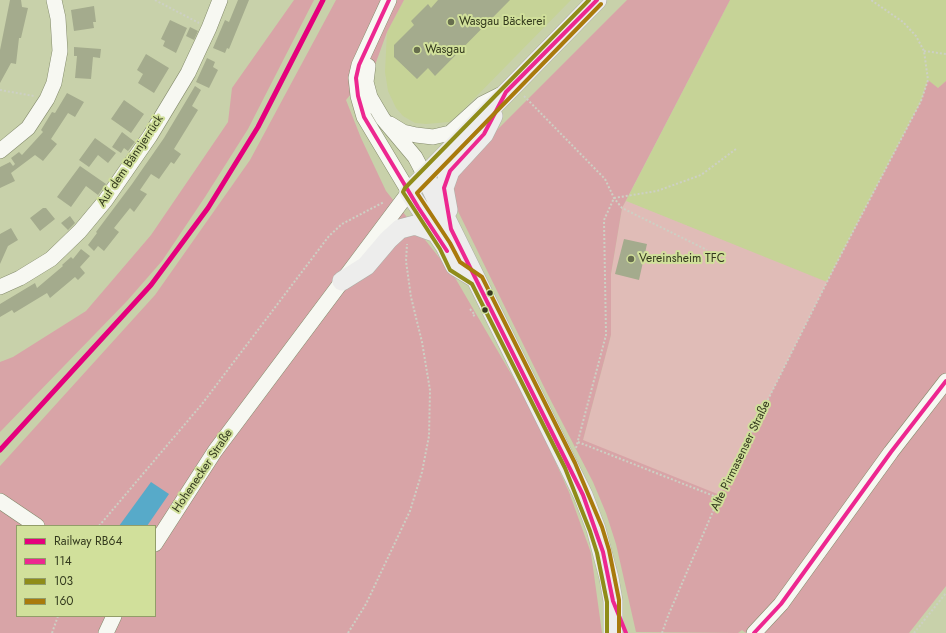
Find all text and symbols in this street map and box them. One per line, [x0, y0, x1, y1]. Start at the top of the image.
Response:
place label: Wasgau Bäckerei [459, 15, 546, 29]
marker: Wasgau Bäckerei [446, 17, 456, 27]
place label: Wasgau [425, 43, 465, 57]
marker: Wasgau [412, 45, 422, 55]
street label: Auf dem Bännjerrück [95, 113, 167, 209]
place label: Vereinsheim TFC [639, 252, 725, 266]
marker: Vereinsheim TFC [626, 254, 636, 264]
unlabelled marker [485, 288, 495, 298]
unlabelled marker [480, 305, 490, 315]
street label: Alte Pirmasenser Straße [708, 399, 774, 513]
street label: Hohenecker Straße [170, 427, 236, 515]
legend [16, 525, 156, 617]
text: Railway RB64 [54, 532, 122, 550]
text: 114 [54, 552, 72, 570]
text: 103 [54, 572, 73, 590]
text: 160 [54, 592, 74, 610]

